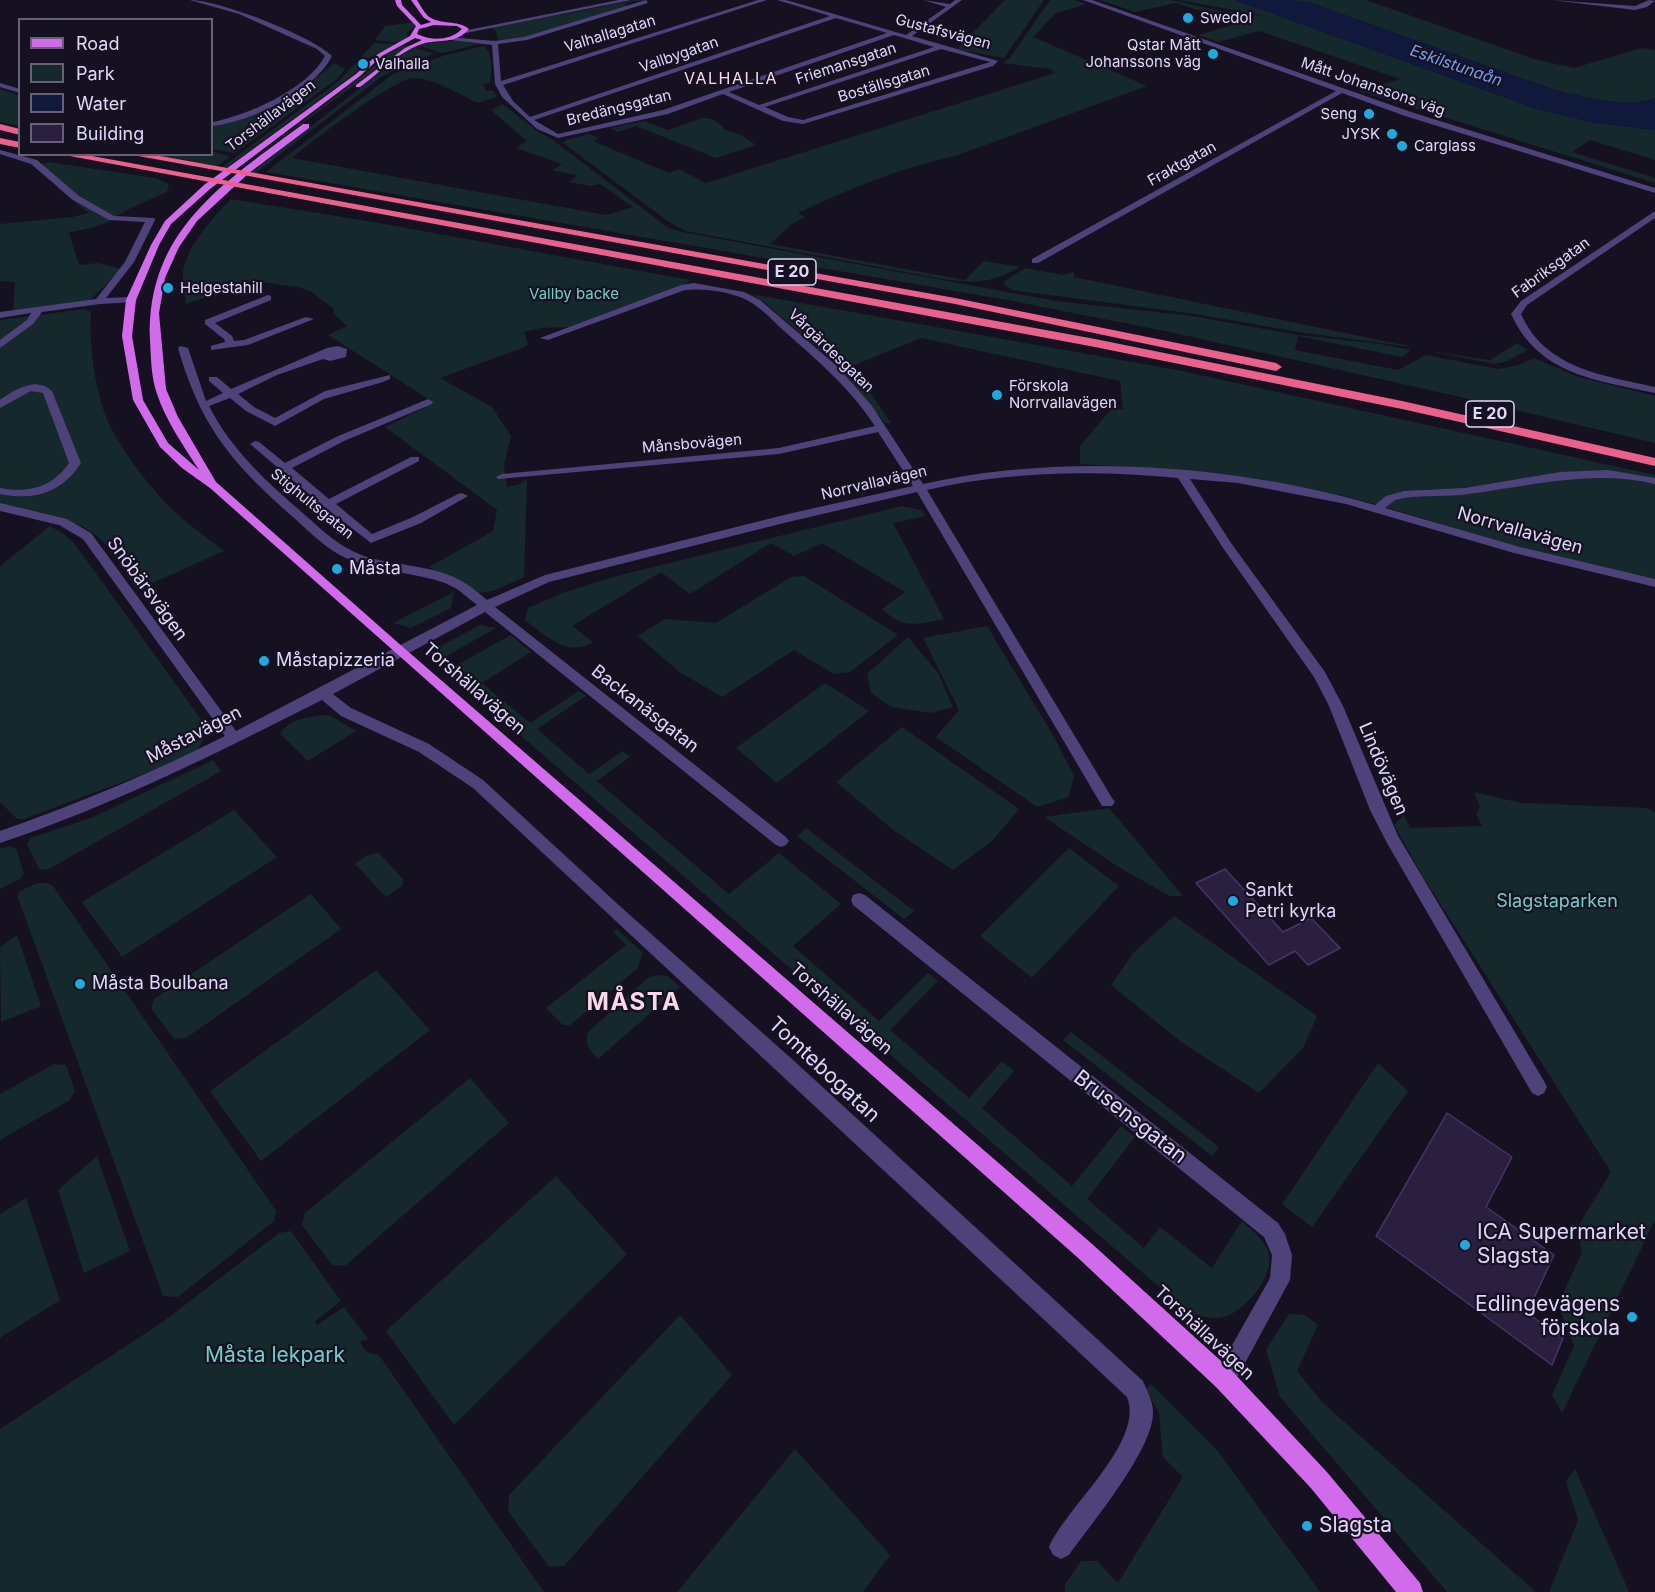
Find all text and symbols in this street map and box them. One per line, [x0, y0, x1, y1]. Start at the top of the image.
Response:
place label: Swedol [1200, 9, 1252, 27]
street label: Gustafsvägen [893, 11, 993, 53]
marker: Swedol [1181, 11, 1195, 25]
street label: Valhallagatan [562, 12, 658, 56]
legend [18, 18, 213, 156]
text: Road [76, 33, 119, 54]
street label: Vallbygatan [637, 33, 721, 77]
place label: Qstar Mått Johanssons väg [1085, 36, 1201, 71]
street label: Friemansgatan [793, 39, 899, 89]
water label: Eskilstunaån [1407, 41, 1505, 91]
marker: Qstar Mått Johanssons väg [1206, 47, 1220, 61]
street label: Mått Johanssons väg [1299, 54, 1447, 120]
place label: Valhalla [375, 55, 430, 73]
marker: Valhalla [356, 57, 370, 71]
street label: Boställsgatan [836, 61, 932, 107]
text: Park [76, 63, 115, 84]
district label: VALHALLA [684, 69, 778, 89]
street label: Torshällavägen [223, 76, 319, 156]
street label: Bredängsgatan [565, 86, 673, 130]
text: Water [76, 93, 126, 114]
place label: Seng [1321, 105, 1357, 123]
marker: Seng [1362, 107, 1376, 121]
text: Building [76, 123, 144, 144]
place label: JYSK [1342, 125, 1380, 143]
marker: JYSK [1385, 127, 1399, 141]
place label: Carglass [1414, 137, 1476, 155]
street label: Fraktgatan [1145, 138, 1219, 190]
marker: Carglass [1395, 139, 1409, 153]
street label: Fabriksgatan [1509, 234, 1593, 302]
road number: E 20 [768, 259, 816, 285]
place label: Helgestahill [180, 279, 263, 297]
marker: Helgestahill [161, 281, 175, 295]
park label: Vallby backe [529, 285, 619, 303]
street label: Vårgärdesgatan [784, 306, 878, 396]
place label: Förskola Norrvallavägen [1009, 377, 1117, 412]
marker: Förskola Norrvallavägen [990, 388, 1004, 402]
road number: E 20 [1466, 401, 1514, 427]
street label: Månsbovägen [641, 431, 743, 457]
street label: Norrvallavägen [819, 462, 929, 504]
street label: Stighultsgatan [267, 465, 357, 543]
street label: Norrvallavägen [1455, 503, 1585, 559]
street label: Snöbärsvägen [102, 533, 192, 645]
place label: Måsta [349, 558, 401, 580]
marker: Måsta [330, 562, 344, 576]
street label: Torshällavägen [418, 639, 530, 739]
place label: Måstapizzeria [276, 650, 395, 672]
marker: Måstapizzeria [257, 654, 271, 668]
street label: Backanäsgatan [587, 660, 703, 758]
street label: Måstavägen [143, 702, 245, 768]
street label: Lindövägen [1354, 719, 1412, 819]
place label: Sankt Petri kyrka [1245, 880, 1336, 922]
park label: Slagstaparken [1496, 891, 1618, 913]
marker: Sankt Petri kyrka [1226, 894, 1240, 908]
street label: Torshällavägen [785, 959, 897, 1059]
place label: Måsta Boulbana [92, 973, 229, 995]
marker: Måsta Boulbana [73, 977, 87, 991]
district label: MÅSTA [587, 989, 681, 1017]
street label: Tomtebogatan [763, 1012, 885, 1128]
street label: Brusensgatan [1068, 1065, 1192, 1169]
place label: ICA Supermarket Slagsta [1477, 1220, 1646, 1270]
marker: ICA Supermarket Slagsta [1458, 1238, 1472, 1252]
street label: Torshällavägen [1149, 1281, 1259, 1385]
place label: Edlingevägens förskola [1475, 1292, 1620, 1342]
marker: Edlingevägens förskola [1625, 1310, 1639, 1324]
park label: Måsta lekpark [205, 1343, 345, 1369]
place label: Slagsta [1319, 1513, 1392, 1539]
marker: Slagsta [1300, 1519, 1314, 1533]

